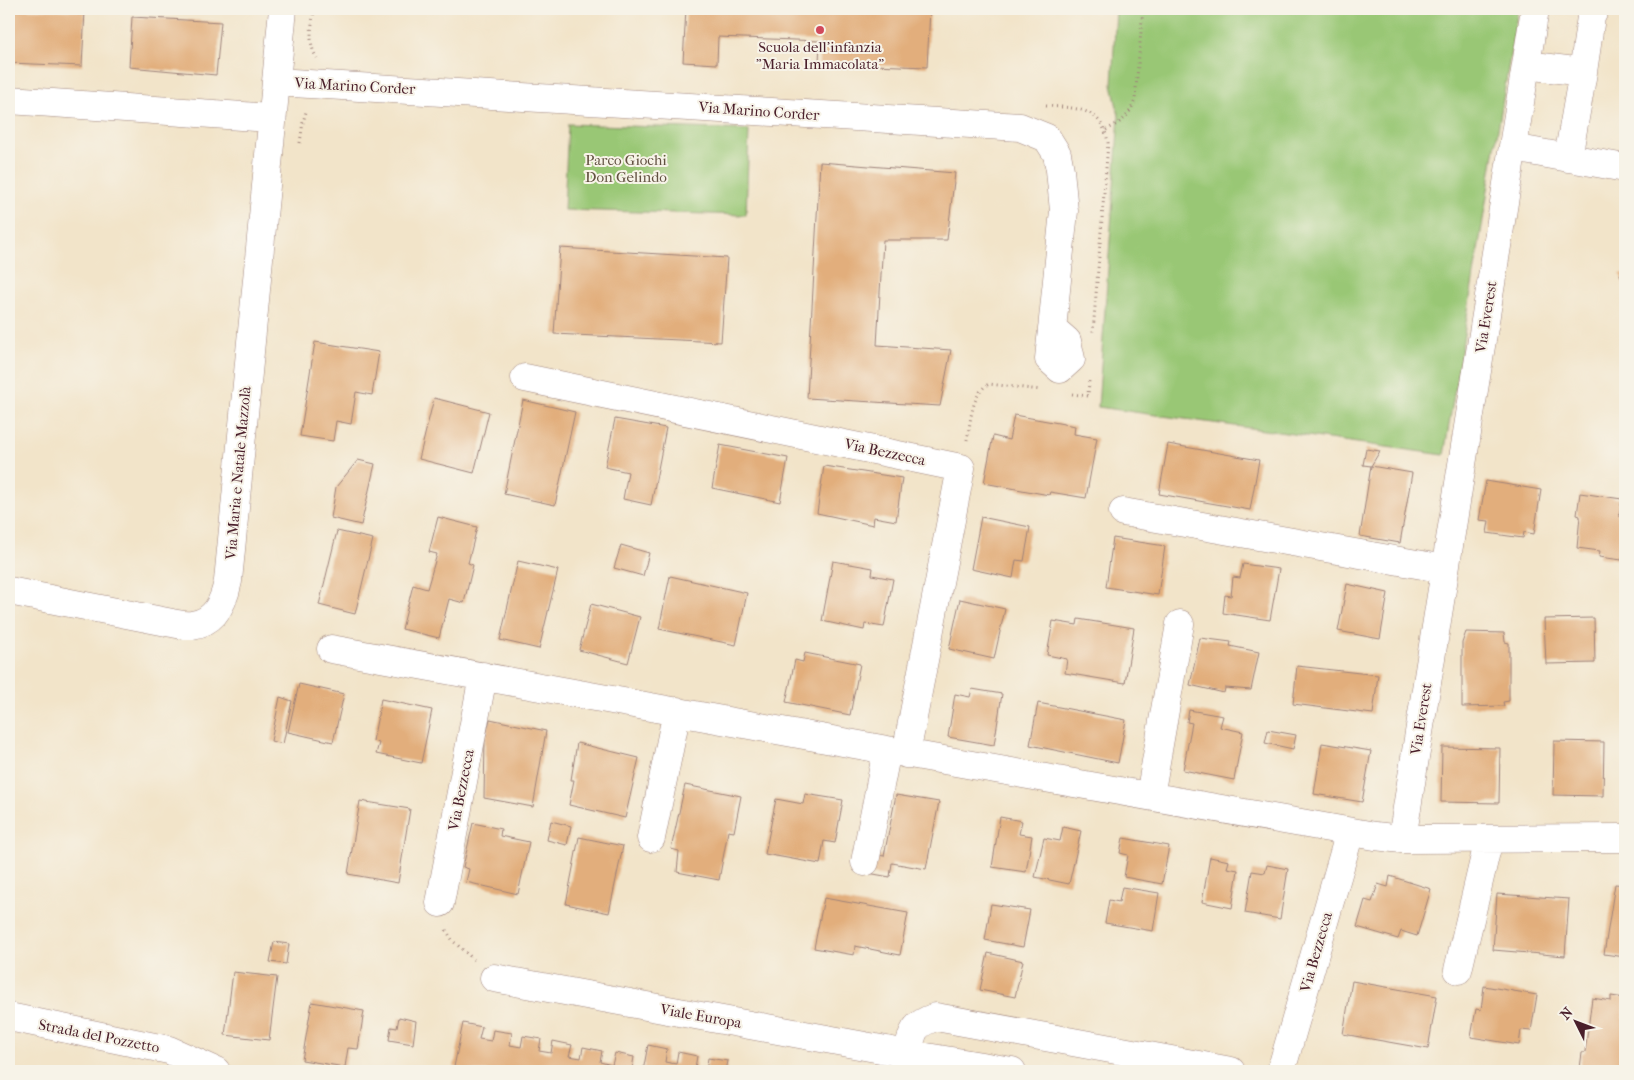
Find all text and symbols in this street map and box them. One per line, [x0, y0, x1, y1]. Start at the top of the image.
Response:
marker: Scuola dell'infanzia "Maria Immacolata" [814, 24, 826, 36]
place label: Scuola dell'infanzia "Maria Immacolata" [756, 38, 884, 73]
street label: Via Marino Corder [293, 74, 417, 98]
street label: Via Marino Corder [697, 98, 821, 124]
park label: Parco Giochi Don Gelindo [585, 151, 667, 186]
street label: Via Everest [1471, 279, 1501, 355]
street label: Via Maria e Natale Mazzolà [221, 384, 255, 561]
street label: Via Bezzecca [842, 434, 928, 470]
street label: Via Everest [1406, 681, 1436, 757]
street label: Via Bezzecca [444, 747, 478, 833]
street label: Via Bezzecca [1296, 909, 1336, 995]
north arrow [1552, 998, 1602, 1048]
street label: Viale Europa [658, 1000, 744, 1032]
text: N [1557, 1004, 1577, 1023]
street label: Strada del Pozzetto [37, 1015, 161, 1057]

